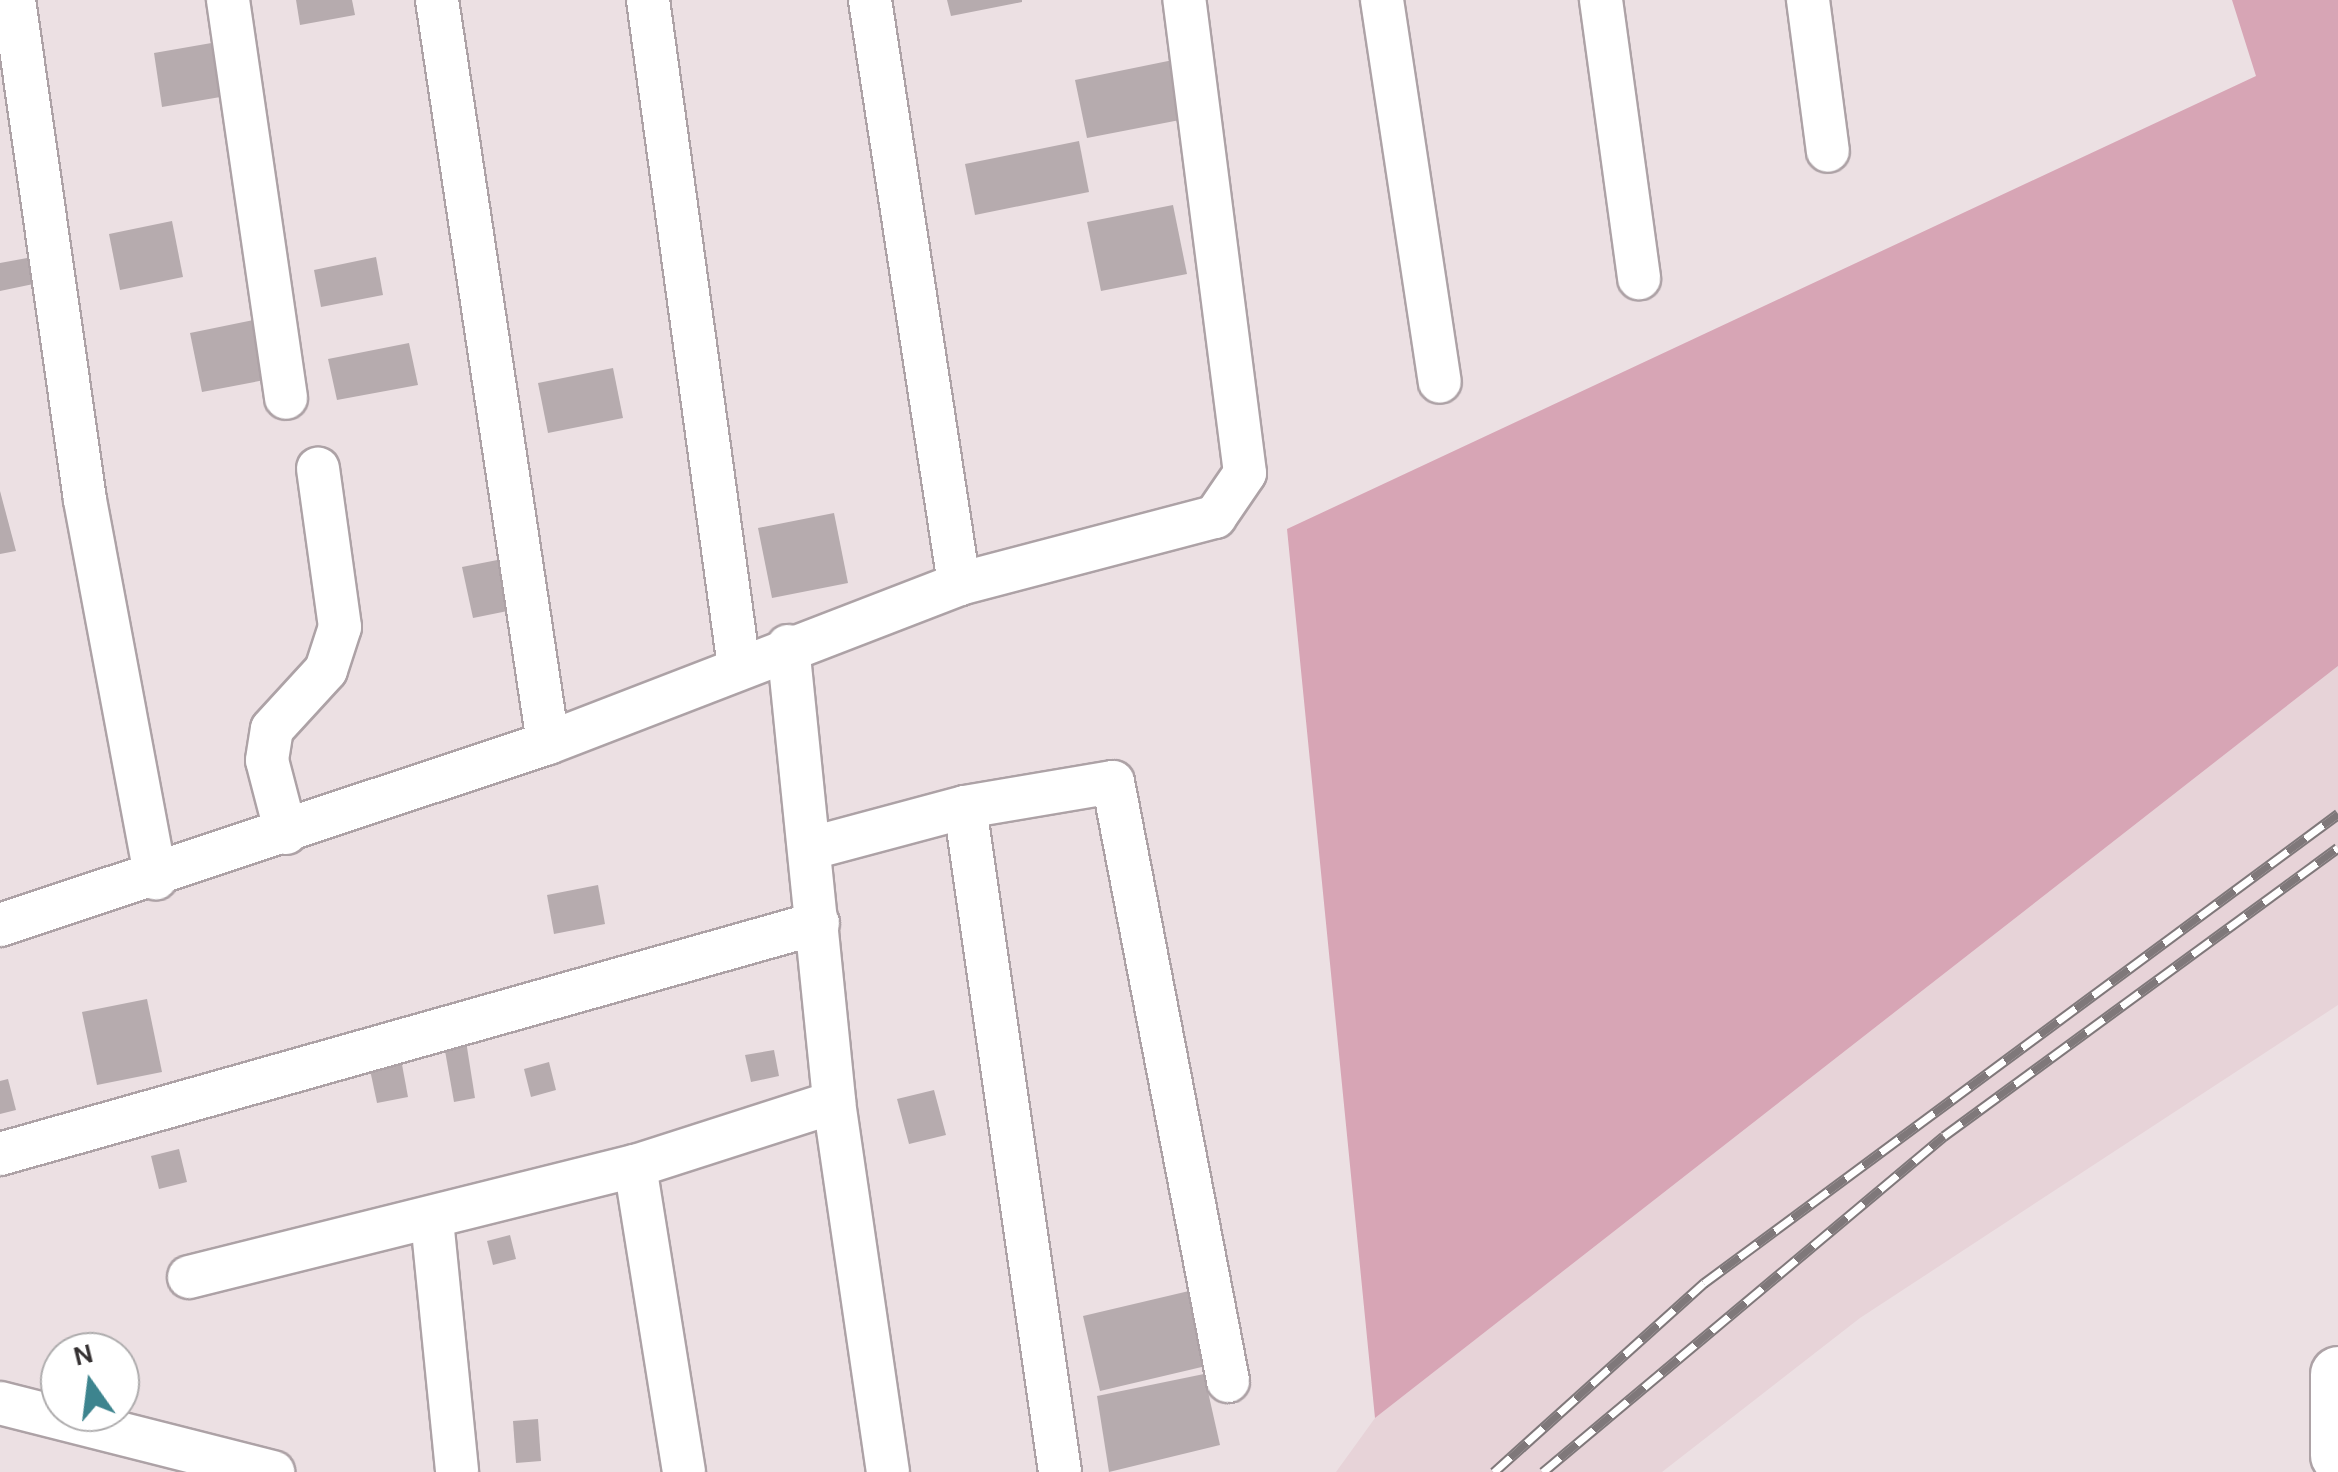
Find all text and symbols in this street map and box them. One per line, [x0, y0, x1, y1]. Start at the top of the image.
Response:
north arrow [40, 1332, 140, 1432]
text: N [69, 1336, 97, 1373]

